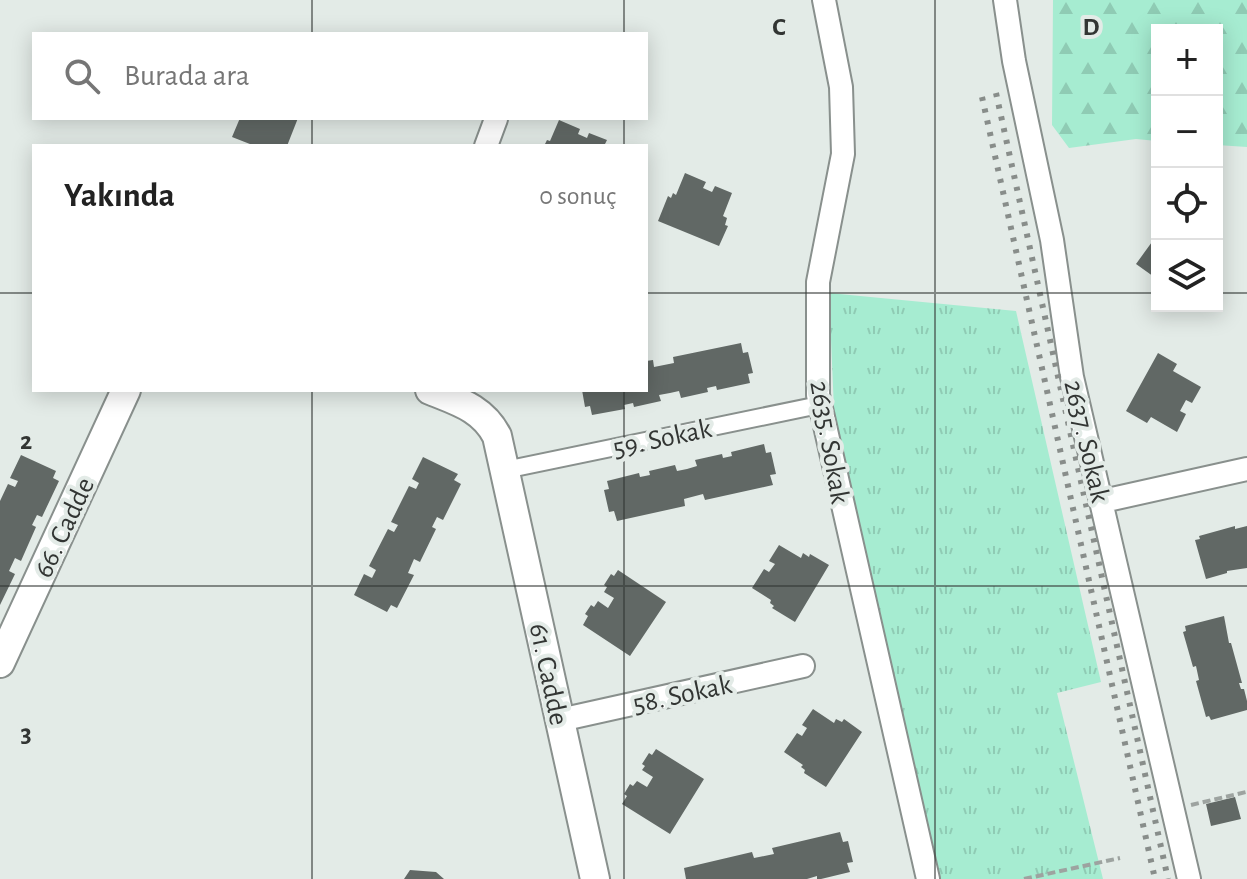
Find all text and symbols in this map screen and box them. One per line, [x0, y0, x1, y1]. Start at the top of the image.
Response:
text: C [772, 14, 786, 40]
text: D [1082, 14, 1100, 40]
map controls [1151, 24, 1223, 312]
button: + [1151, 24, 1223, 96]
search box [32, 32, 648, 120]
icon: search [60, 54, 104, 98]
text: Burada ara [124, 61, 250, 91]
button: − [1151, 96, 1223, 168]
button: locate [1151, 168, 1223, 240]
text: Yakında [64, 179, 175, 213]
text: 0 sonuç [539, 183, 616, 209]
button: layers [1151, 240, 1223, 312]
street label: 2637. Sokak [1058, 378, 1114, 505]
street label: 2635. Sokak [804, 379, 854, 506]
street label: 59. Sokak [610, 415, 715, 463]
text: 2 [20, 428, 32, 454]
street label: 66. Cadde [30, 474, 100, 582]
street label: 61. Cadde [524, 621, 572, 728]
street label: 58. Sokak [630, 671, 735, 719]
text: 3 [20, 721, 32, 747]

